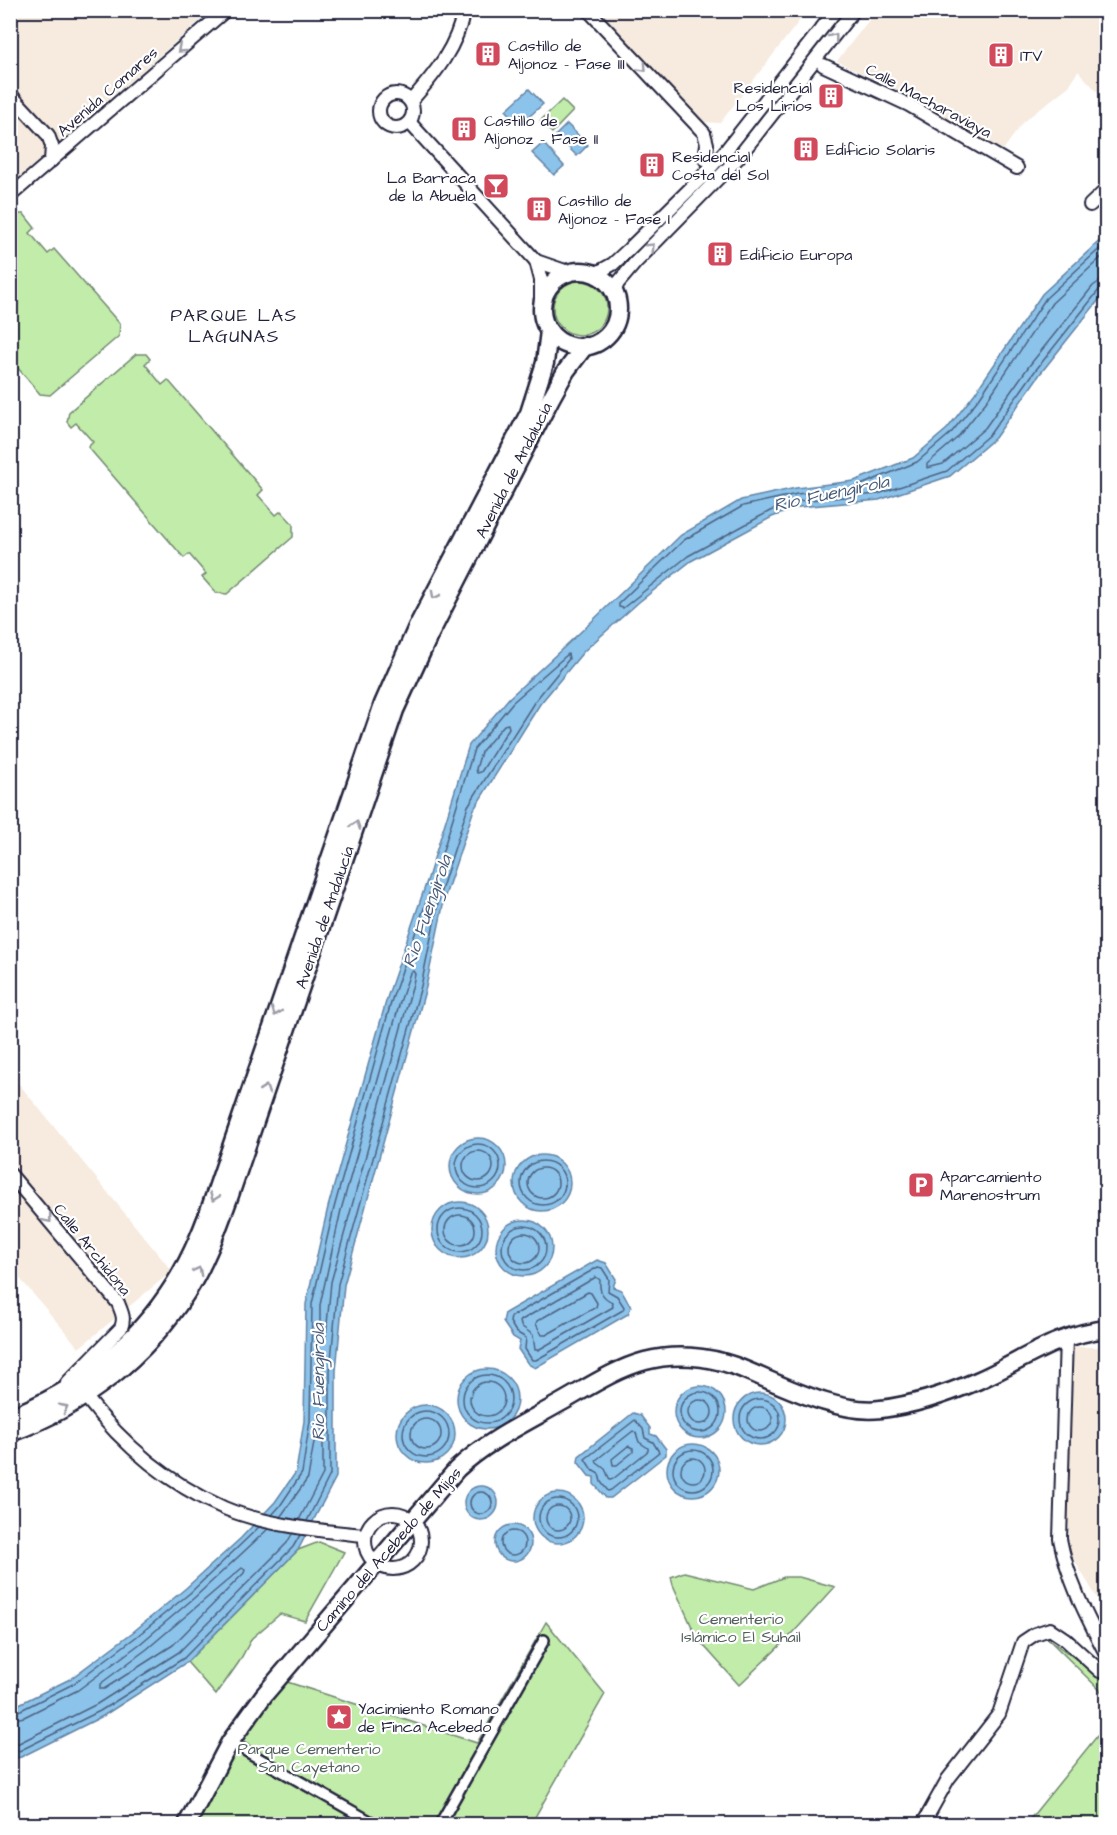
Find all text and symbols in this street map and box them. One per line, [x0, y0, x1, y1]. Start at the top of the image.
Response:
one-way arrow [826, 33, 837, 44]
place label: Castillo de Aljonoz - Fase III [508, 35, 625, 75]
building icon: Castillo de Aljonoz - Fase III [473, 39, 503, 69]
building icon: ITV [986, 40, 1016, 70]
street label: Avenida Comares [53, 42, 163, 142]
one-way arrow [177, 42, 188, 53]
place label: ITV [1020, 45, 1042, 67]
street label: Calle Macharaviaya [861, 58, 995, 144]
one-way arrow [636, 62, 647, 72]
place label: Residencial Los Lirios [733, 77, 812, 117]
building icon: Residencial Los Lirios [816, 81, 846, 111]
place label: Castillo de Aljonoz - Fase II [484, 110, 598, 150]
building icon: Castillo de Aljonoz - Fase II [449, 114, 479, 144]
building icon: Edificio Solaris [791, 134, 821, 164]
place label: Edificio Solaris [826, 139, 935, 161]
place label: Residencial Costa del Sol [672, 146, 769, 186]
building icon: Residencial Costa del Sol [637, 150, 667, 180]
place label: La Barraca de la Abuela [387, 167, 476, 207]
bar icon: La Barraca de la Abuela [481, 171, 511, 201]
place label: Castillo de Aljonoz - Fase I [558, 190, 670, 230]
building icon: Castillo de Aljonoz - Fase I [524, 194, 554, 224]
building icon: Edificio Europa [705, 239, 735, 269]
one-way arrow [643, 244, 654, 255]
place label: Edificio Europa [740, 244, 852, 266]
district label: PARQUE LAS LAGUNAS [170, 303, 298, 349]
street label: Avenida de Andalucía [470, 399, 558, 542]
water label: Rio Fuengirola [771, 469, 892, 519]
one-way arrow [431, 588, 442, 599]
one-way arrow [348, 820, 361, 831]
street label: Avenida de Andalucía [290, 843, 360, 992]
water label: Rio Fuengirola [397, 851, 460, 971]
one-way arrow [271, 1006, 284, 1017]
one-way arrow [258, 1084, 271, 1094]
place label: Aparcamiento Marenostrum [940, 1166, 1041, 1206]
parking icon: Aparcamiento Marenostrum [906, 1170, 936, 1200]
one-way arrow [209, 1191, 221, 1202]
street label: Calle Archidona [48, 1199, 136, 1300]
one-way arrow [41, 1212, 52, 1223]
one-way arrow [191, 1267, 202, 1278]
water label: Rio Fuengirola [306, 1323, 332, 1441]
one-way arrow [57, 1404, 68, 1415]
street label: Camino del Acebedo de Mijas [311, 1463, 467, 1637]
park label: Cementerio Islámico El Suhail [681, 1608, 801, 1648]
place label: Yacimiento Romano de Finca Acebedo [358, 1698, 499, 1738]
place icon: Yacimiento Romano de Finca Acebedo [324, 1702, 354, 1732]
park label: Parque Cementerio San Cayetano [237, 1738, 381, 1779]

